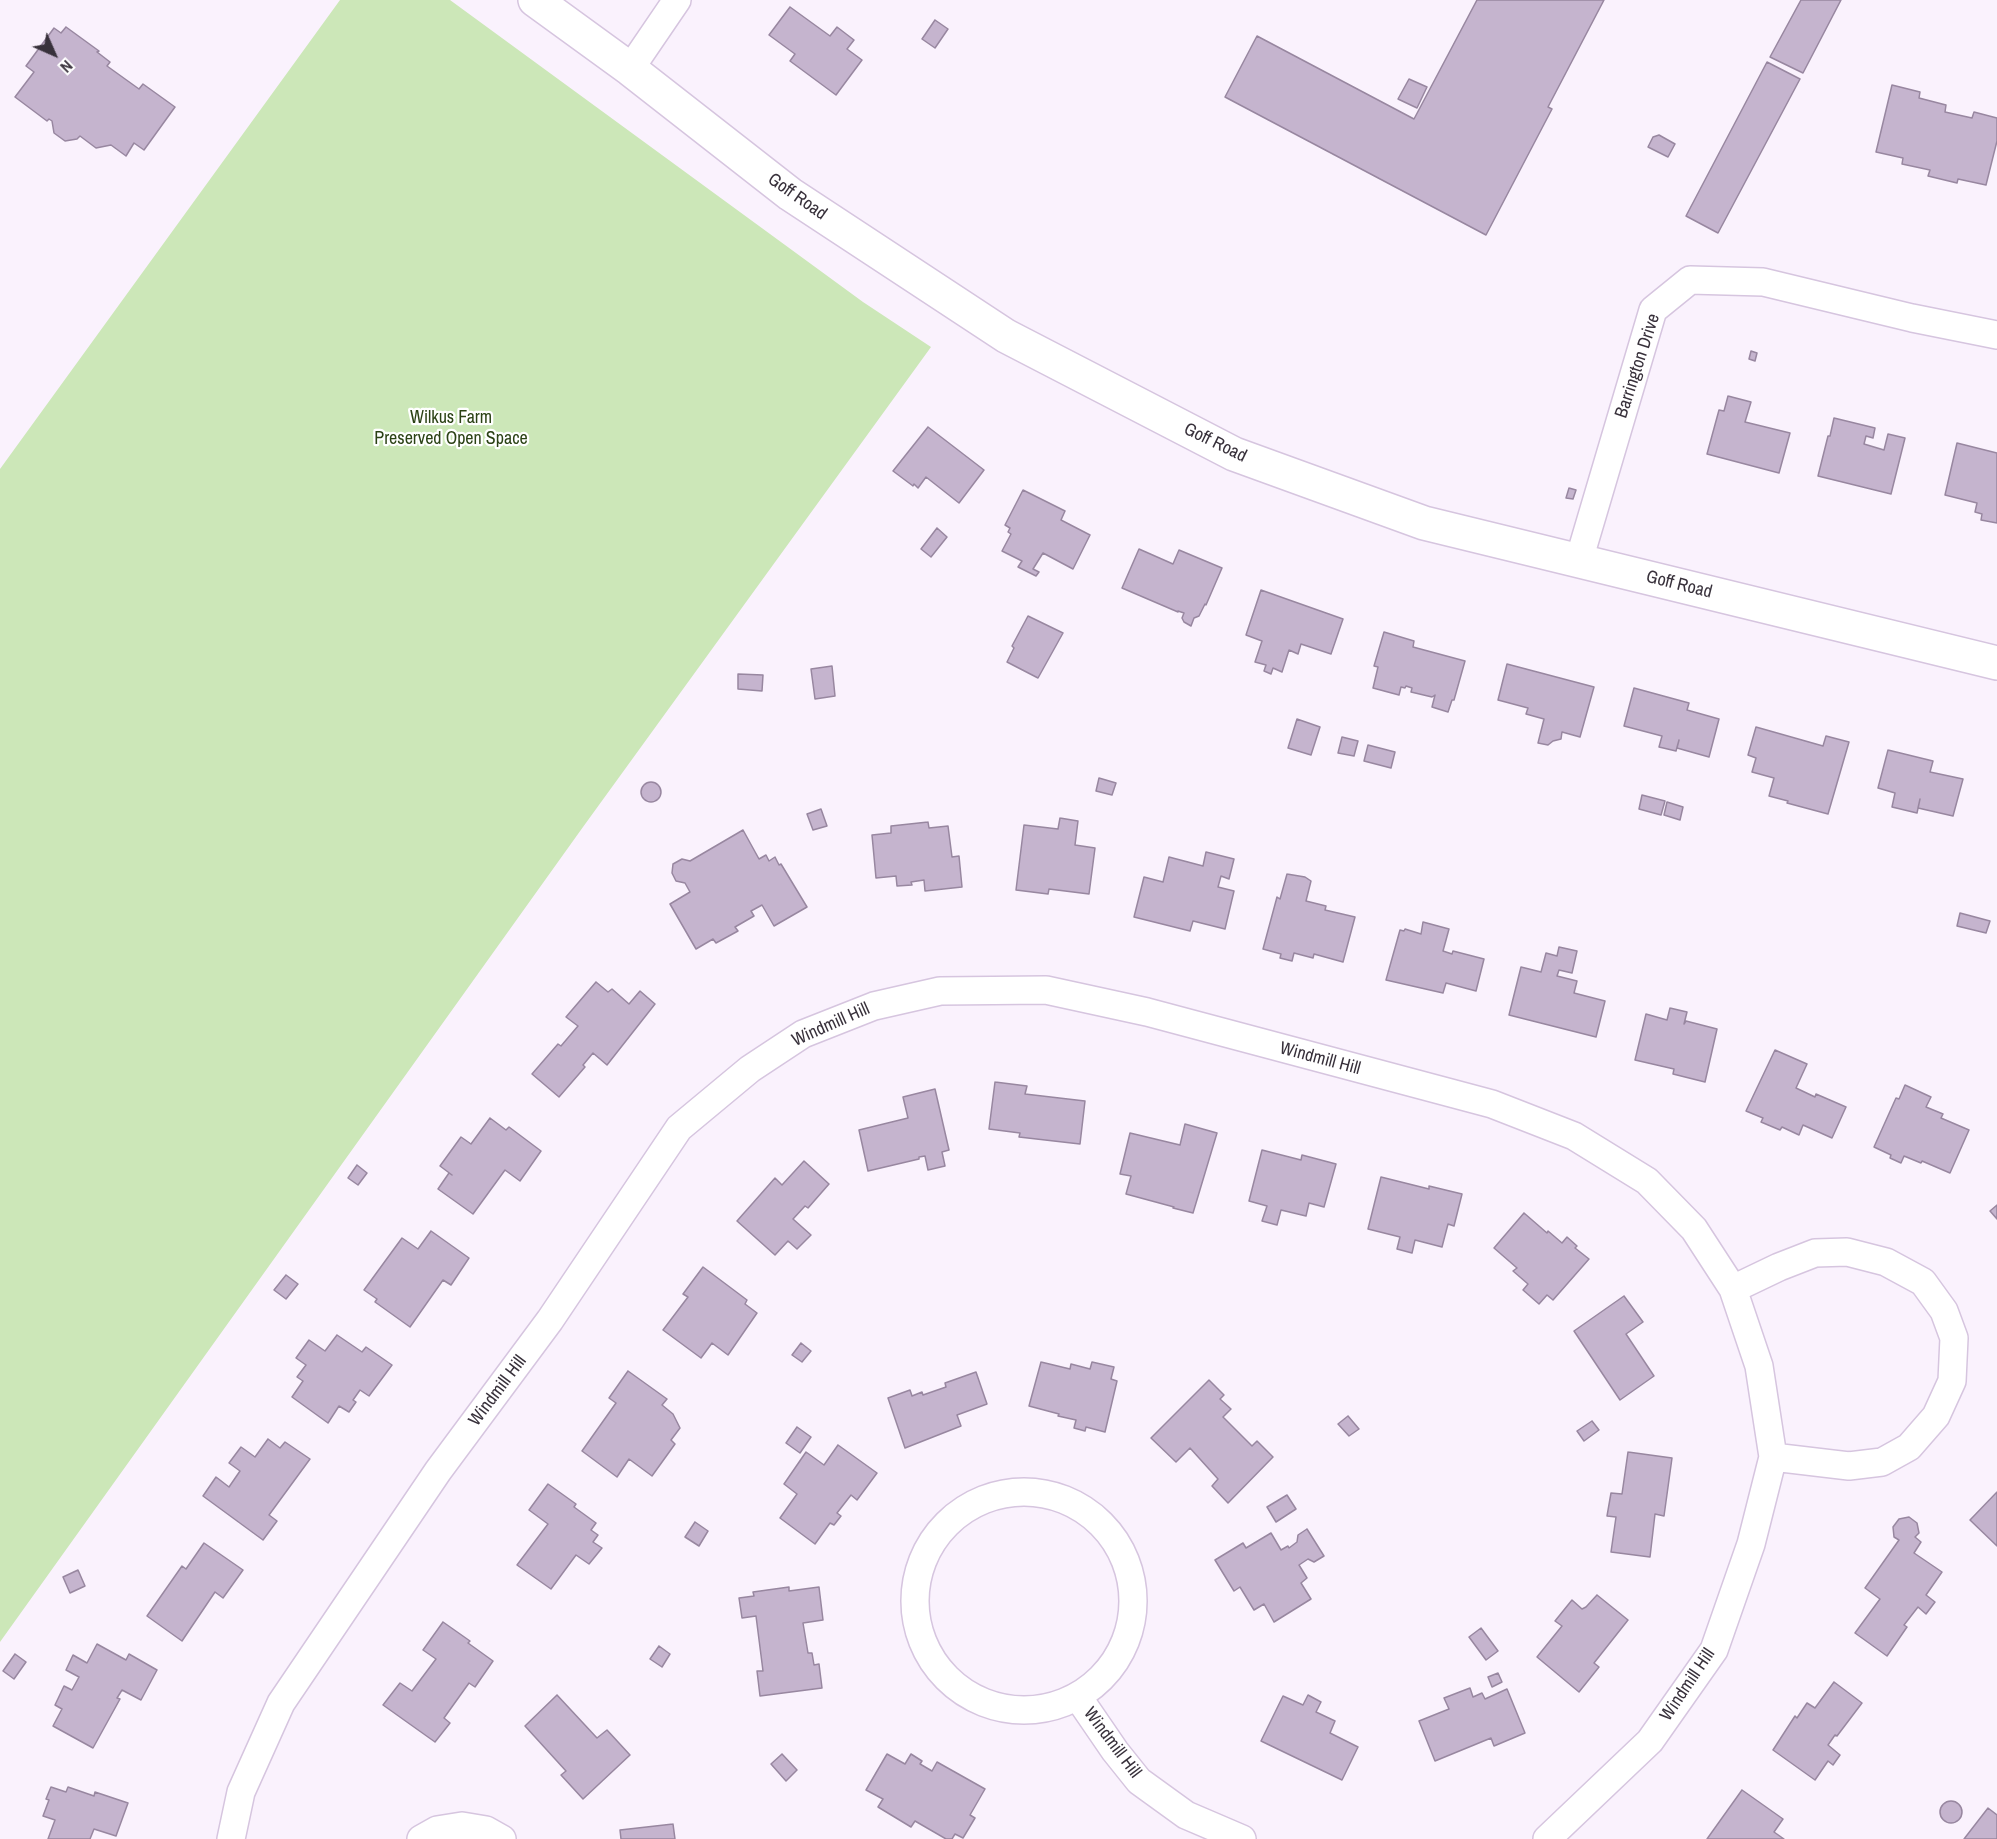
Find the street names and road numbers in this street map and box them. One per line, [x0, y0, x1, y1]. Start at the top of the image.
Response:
street label: Goff Road [763, 169, 831, 225]
street label: Barrington Drive [1611, 311, 1665, 421]
street label: Goff Road [1180, 419, 1250, 467]
street label: Goff Road [1644, 566, 1714, 604]
street label: Windmill Hill [789, 998, 873, 1052]
street label: Windmill Hill [1277, 1038, 1363, 1080]
street label: Windmill Hill [464, 1351, 532, 1431]
street label: Windmill Hill [1656, 1645, 1720, 1725]
street label: Windmill Hill [1078, 1703, 1146, 1783]

